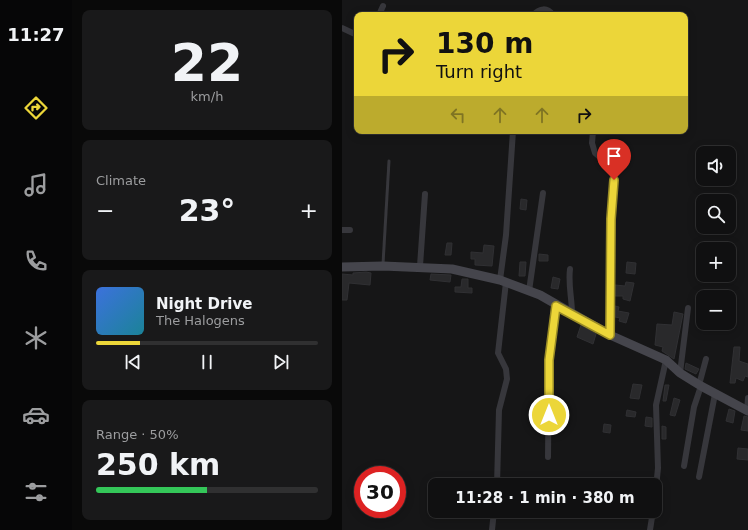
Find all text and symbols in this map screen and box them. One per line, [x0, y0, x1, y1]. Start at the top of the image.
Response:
text: 11:27 [7, 24, 65, 45]
text: 130 m [436, 27, 533, 60]
icon: right [370, 28, 422, 80]
text: 22 [171, 33, 243, 93]
text: Turn right [436, 61, 522, 82]
text: km/h [191, 89, 223, 104]
icon: directions [22, 94, 50, 122]
icon: left [447, 104, 469, 126]
icon: ahead [489, 104, 511, 126]
icon: ahead [531, 104, 553, 126]
icon: right [573, 104, 595, 126]
pin [597, 139, 631, 180]
icon: arrive [603, 145, 625, 167]
map controls [696, 146, 736, 330]
button: sound [696, 146, 736, 186]
icon: music [22, 171, 50, 199]
text: Climate [96, 173, 146, 188]
text: 23° [179, 193, 235, 228]
button: search [696, 194, 736, 234]
text: − [96, 198, 114, 223]
text: + [300, 198, 318, 223]
button: + [696, 242, 736, 282]
icon: phone [22, 247, 50, 275]
button: − [696, 290, 736, 330]
text: Night Drive [156, 295, 252, 313]
text: The Halogens [156, 313, 245, 328]
icon: climate [22, 324, 50, 352]
icon: previous [122, 351, 144, 373]
icon: pause [196, 351, 218, 373]
icon: next [270, 351, 292, 373]
position arrow [528, 394, 570, 436]
icon: car [22, 401, 50, 429]
text: Range · 50% [96, 427, 179, 442]
text: 250 km [96, 447, 220, 482]
speed limit sign: 30 [354, 466, 406, 518]
icon: filters [22, 478, 50, 506]
text: 11:28 · 1 min · 380 m [455, 489, 635, 507]

